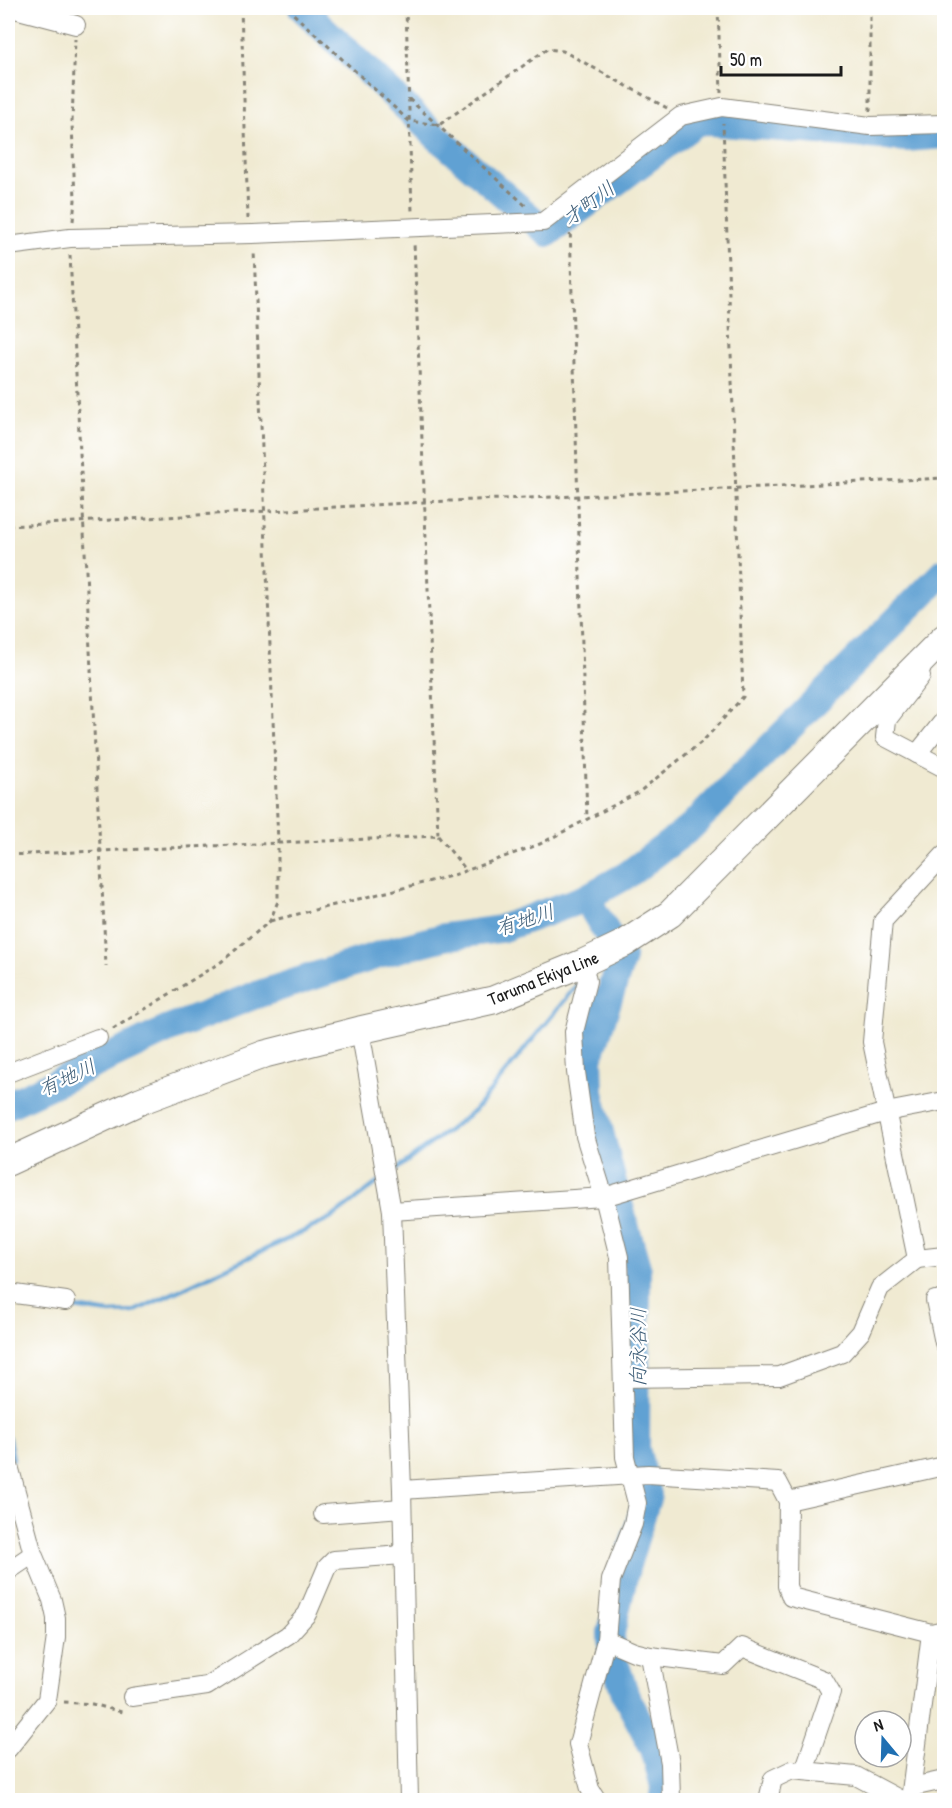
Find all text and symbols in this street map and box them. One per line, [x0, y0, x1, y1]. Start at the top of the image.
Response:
scale bar [721, 39, 841, 77]
text: 50 m [730, 47, 762, 72]
water label: 才町川 [556, 174, 620, 232]
water label: 有地川 [492, 897, 558, 941]
street label: Taruma Ekiya Line [484, 944, 602, 1012]
water label: 有地川 [34, 1052, 100, 1102]
water label: 向永谷川 [624, 1307, 651, 1387]
north arrow [853, 1709, 913, 1769]
text: N [871, 1713, 886, 1737]

